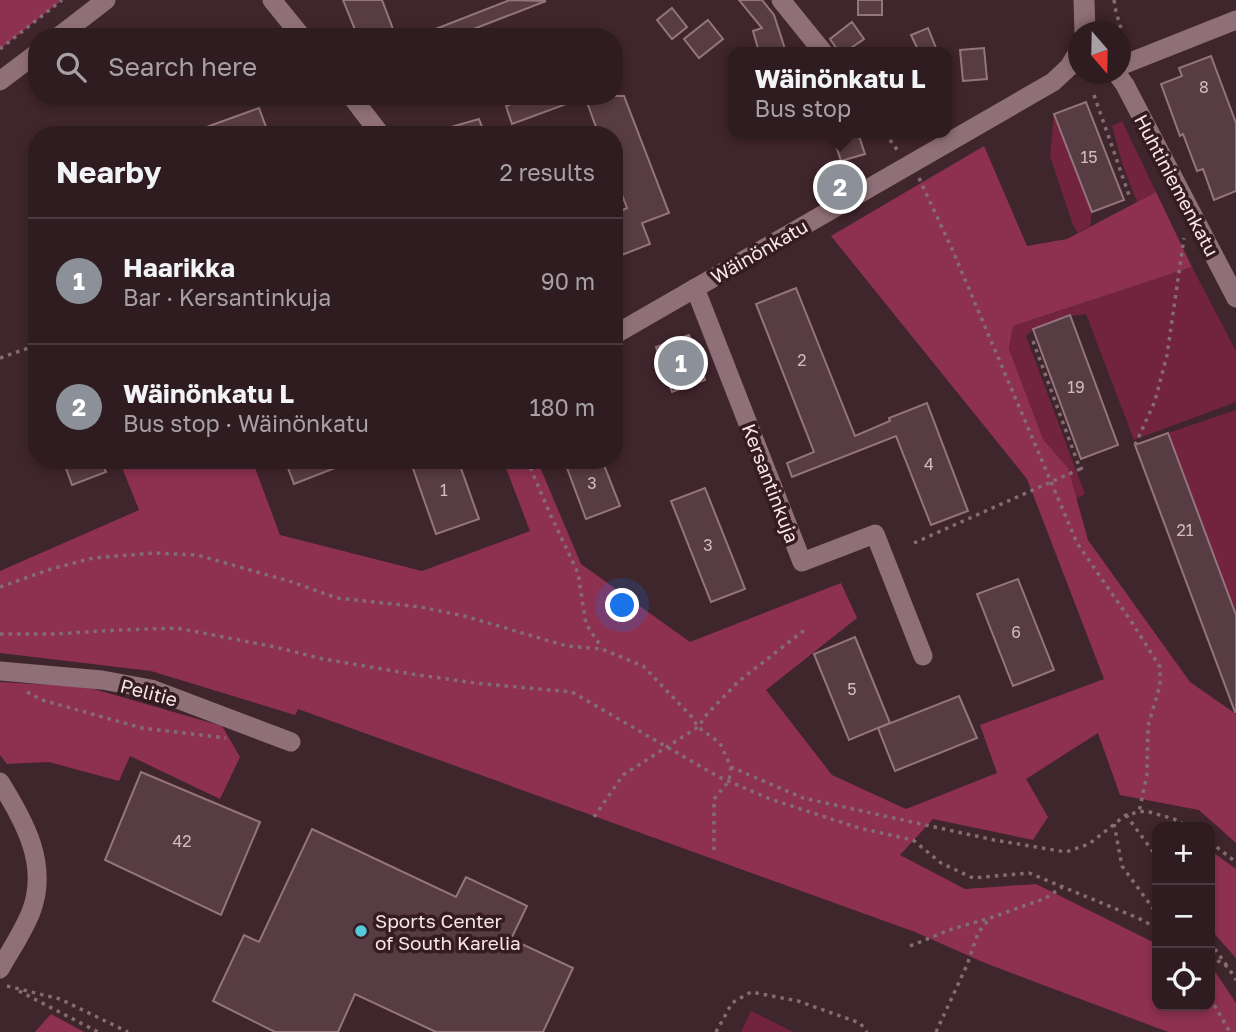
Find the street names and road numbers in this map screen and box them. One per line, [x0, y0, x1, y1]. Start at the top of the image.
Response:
street label: Huhtiniemenkatu [1130, 110, 1224, 260]
street label: Wäinönkatu [706, 214, 812, 288]
street label: Kersantinkuja [738, 420, 804, 546]
street label: Pelitie [118, 673, 180, 711]

